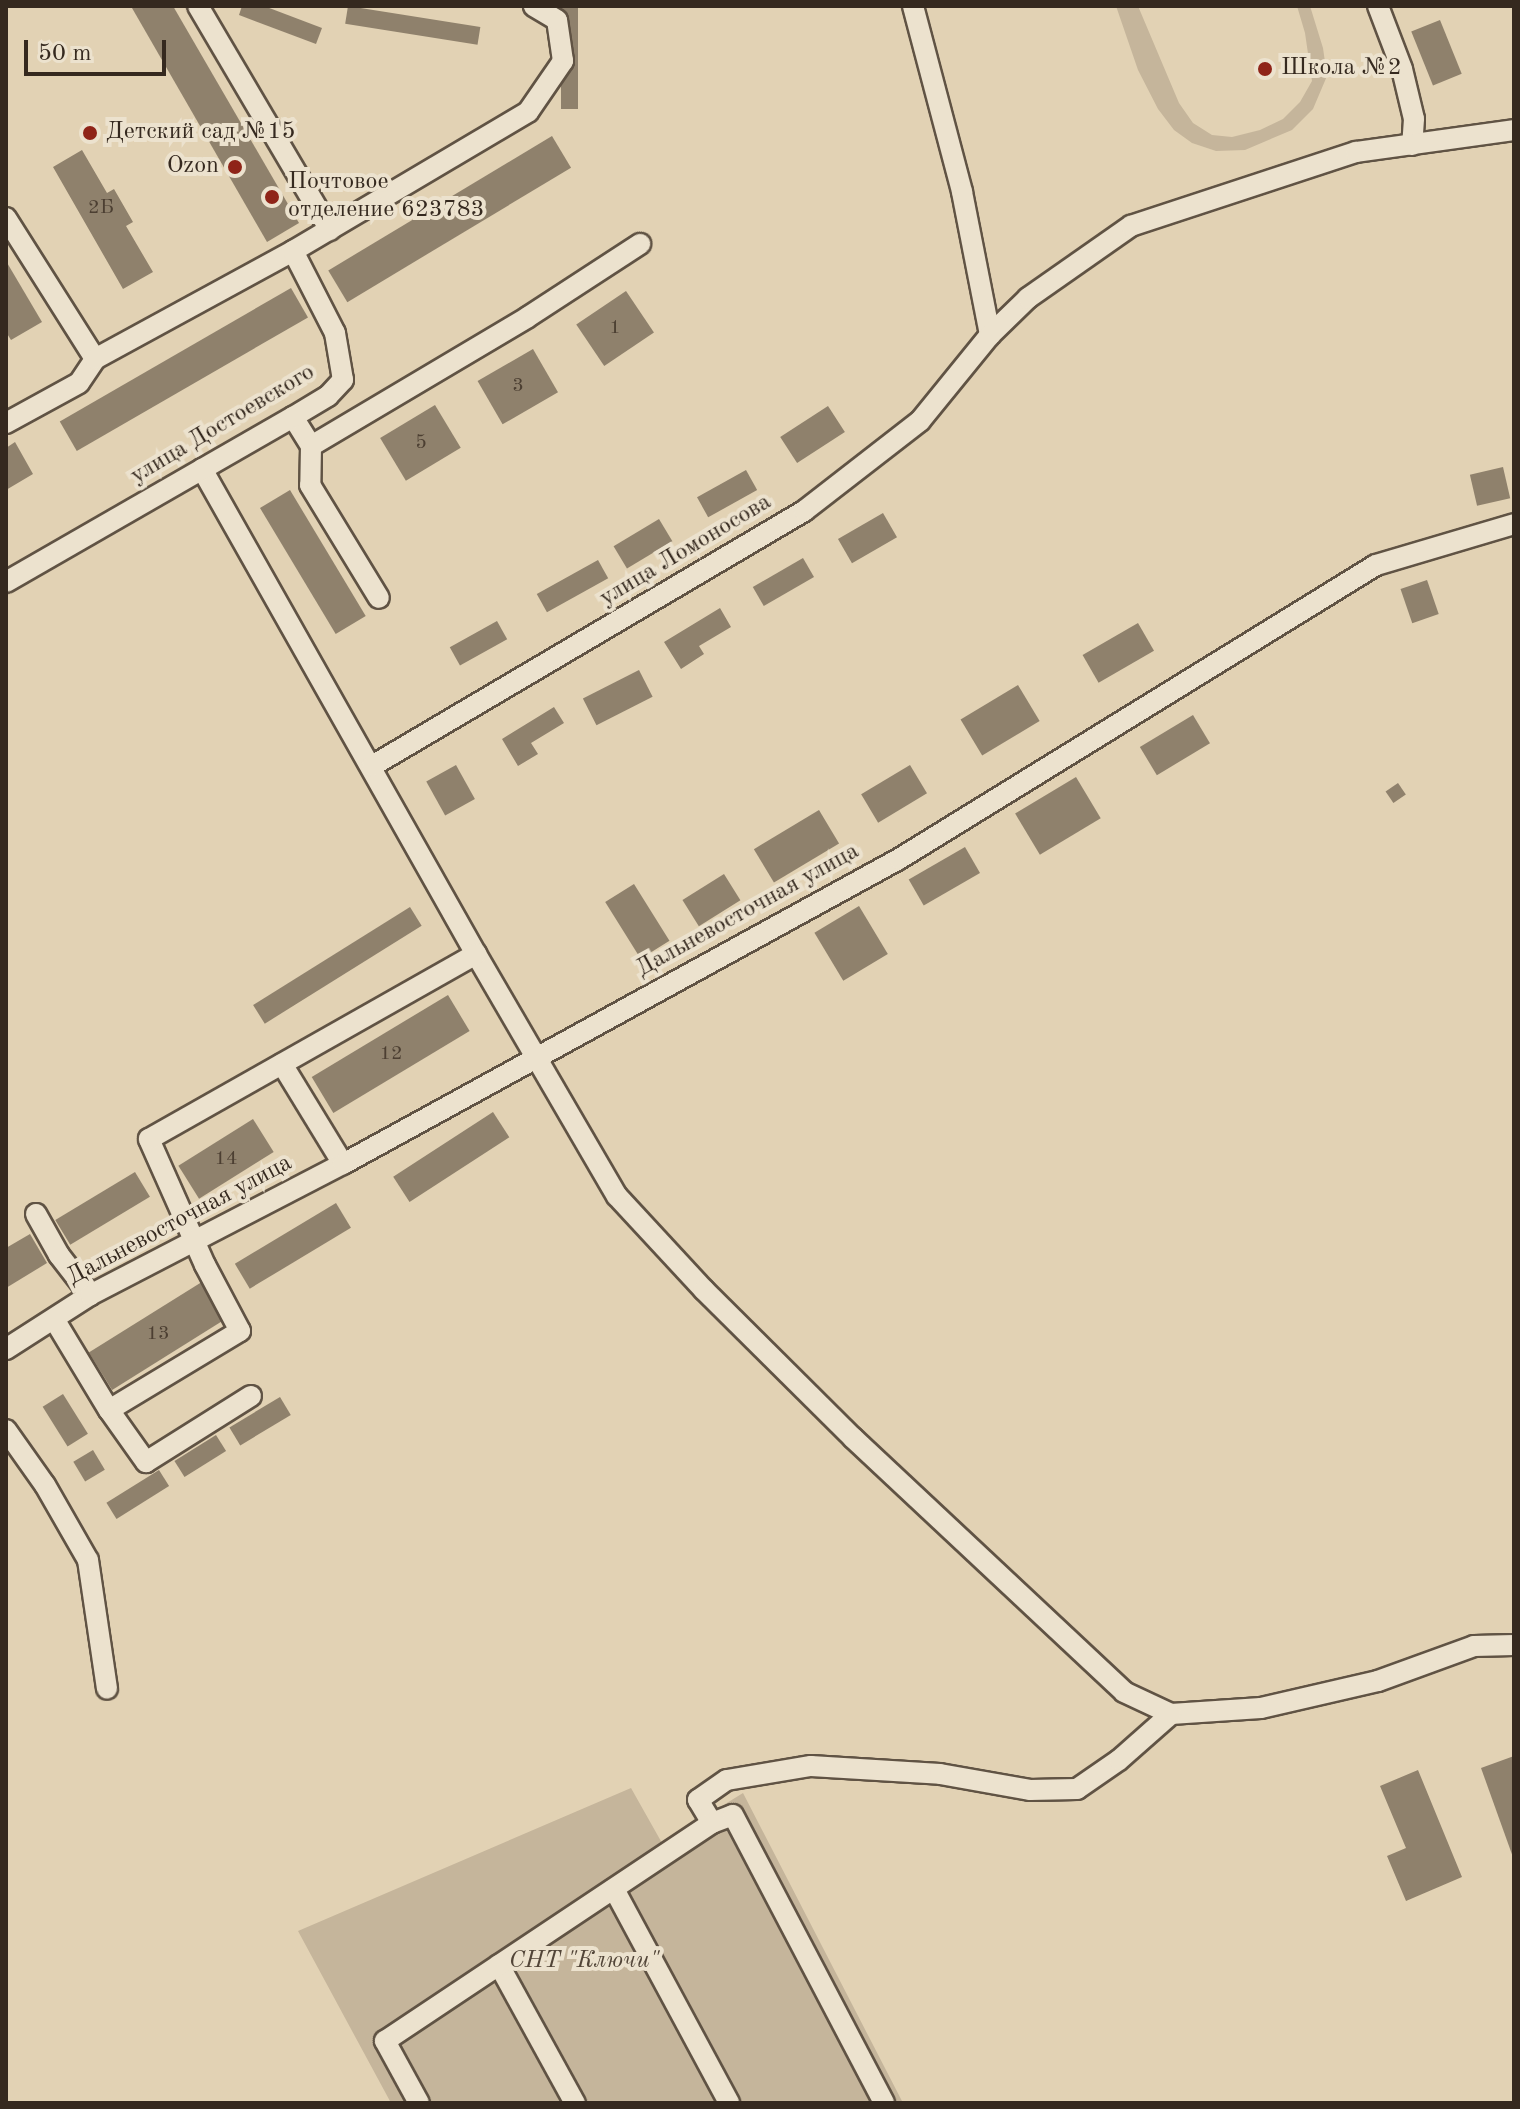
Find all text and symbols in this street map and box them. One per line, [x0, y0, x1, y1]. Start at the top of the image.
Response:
scale bar [28, 24, 170, 74]
text: 50 m [38, 42, 92, 66]
place label: Школа №2 [1281, 55, 1402, 83]
marker: Школа №2 [1256, 60, 1274, 78]
place label: Детский сад №15 [106, 119, 295, 147]
marker: Детский сад №15 [81, 124, 99, 142]
place label: Ozon [167, 153, 219, 181]
marker: Ozon [226, 158, 244, 176]
place label: Почтовое отделение 623783 [288, 169, 485, 225]
marker: Почтовое отделение 623783 [263, 188, 281, 206]
house number: 2Б [88, 196, 114, 220]
house number: 1 [609, 316, 621, 340]
street label: улица Достоевского [126, 359, 320, 491]
house number: 3 [512, 374, 524, 398]
house number: 5 [415, 431, 427, 455]
street label: улица Ломоносова [595, 488, 777, 614]
street label: Дальневосточная улица [631, 838, 865, 984]
house number: 12 [379, 1042, 403, 1066]
house number: 14 [214, 1147, 238, 1171]
street label: Дальневосточная улица [63, 1149, 297, 1293]
house number: 13 [146, 1322, 170, 1346]
park label: СНТ "Ключи" [509, 1948, 659, 1976]

